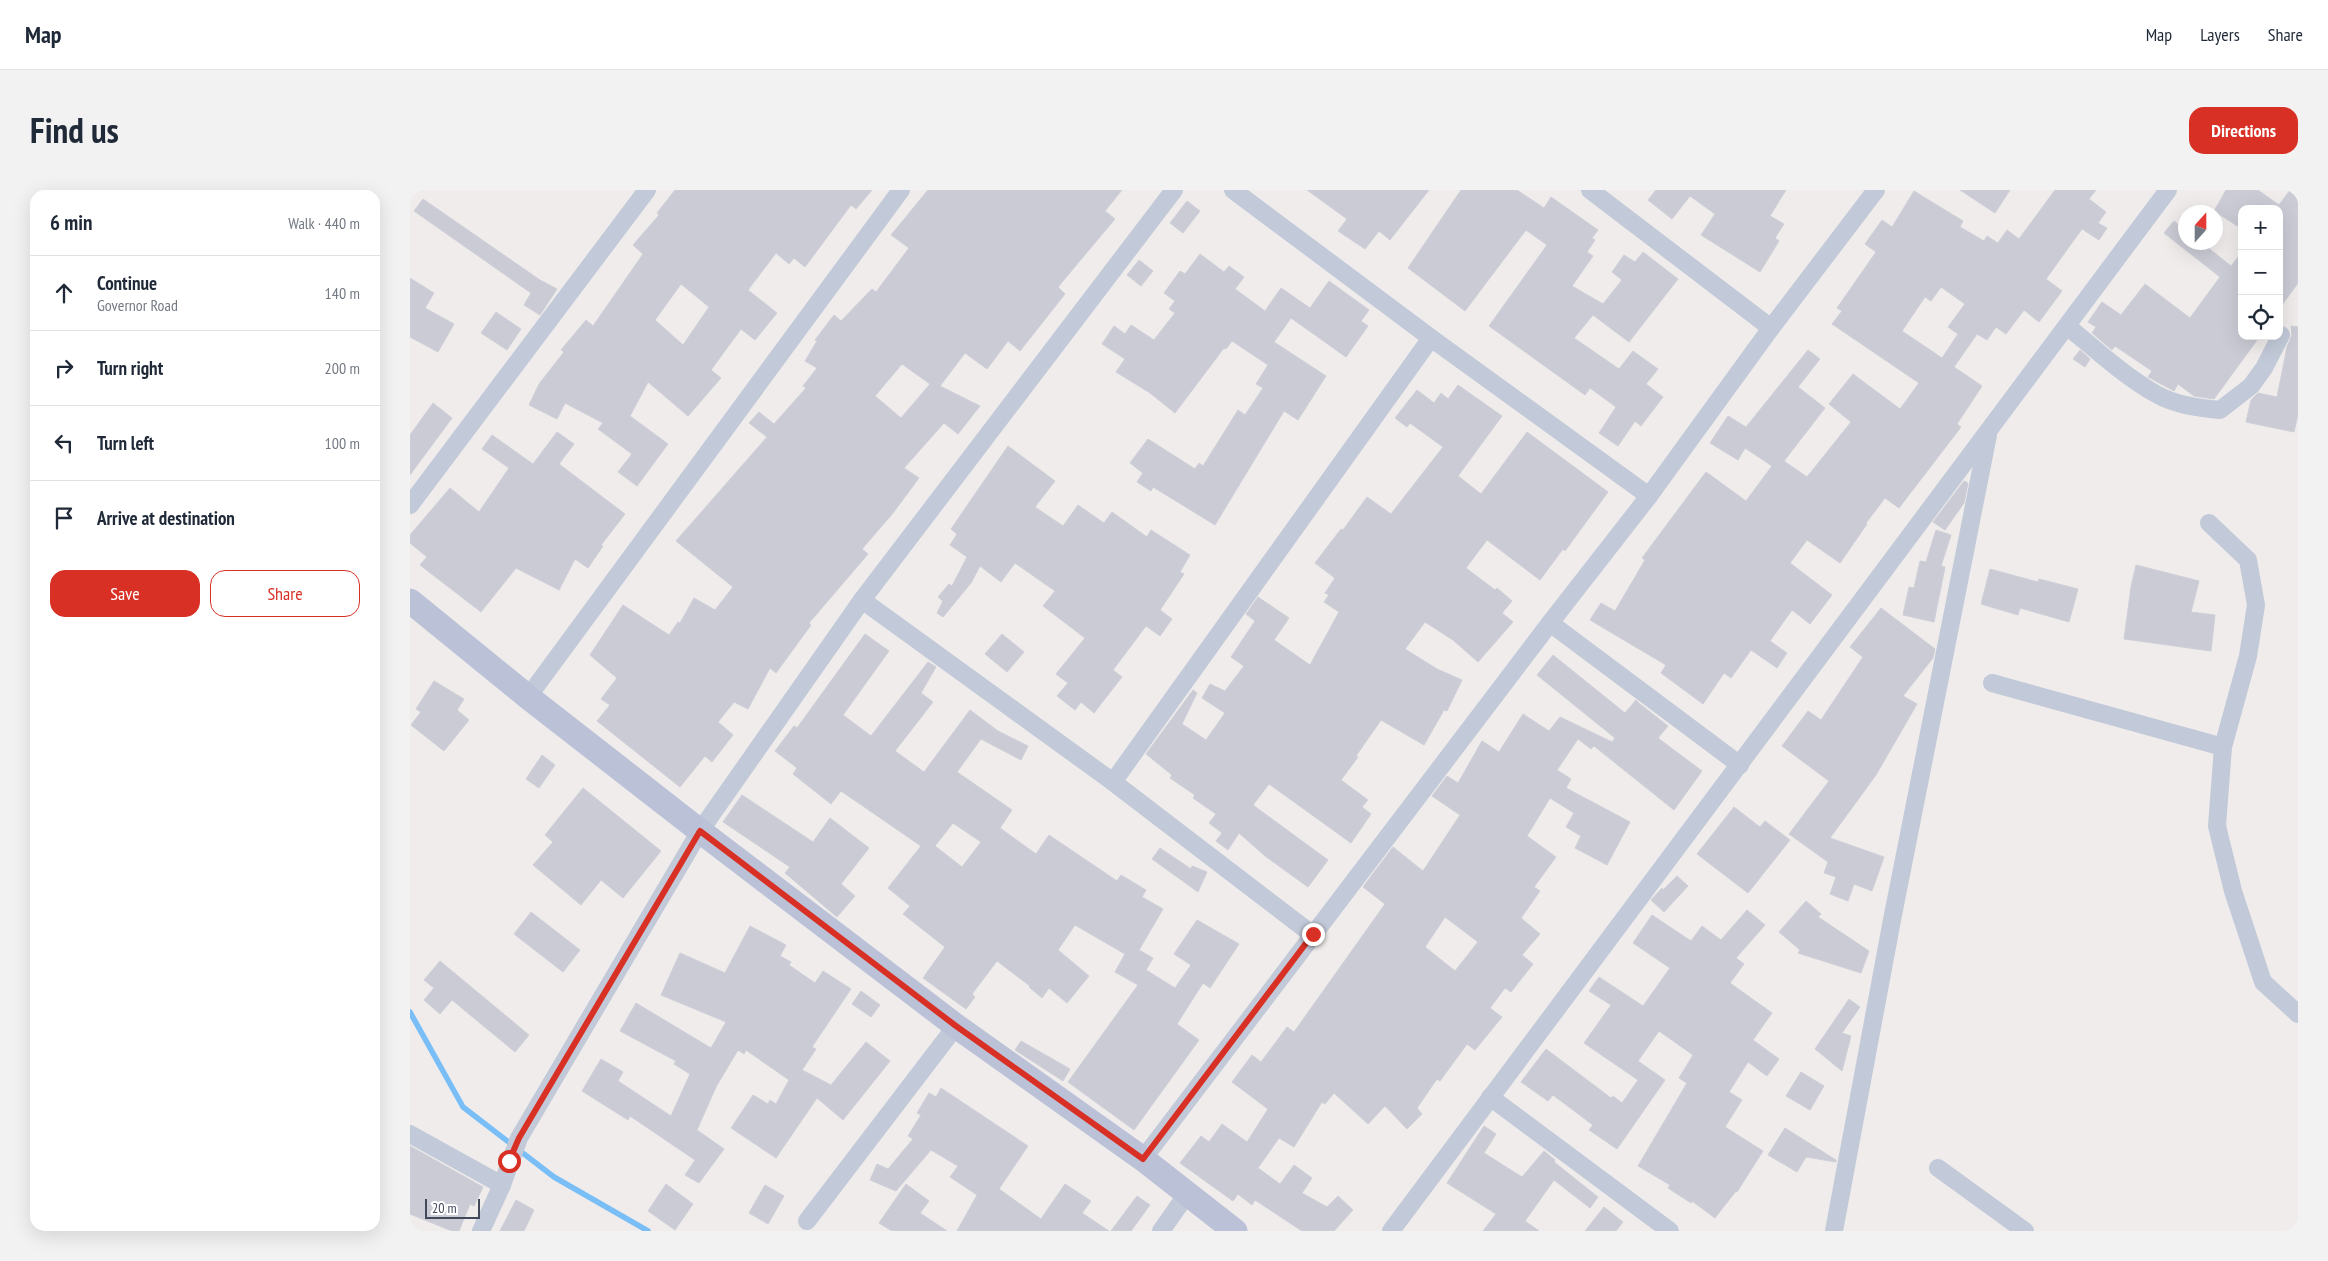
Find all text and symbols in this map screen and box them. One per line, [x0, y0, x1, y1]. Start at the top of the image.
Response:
text: Map [25, 19, 62, 50]
text: Map [2146, 23, 2172, 46]
text: Layers [2200, 23, 2240, 46]
text: Share [2268, 23, 2303, 46]
text: Find us [30, 107, 119, 153]
button: Directions [2189, 107, 2298, 154]
north arrow [2178, 205, 2223, 250]
map controls [2238, 205, 2283, 340]
button: + [2238, 205, 2283, 250]
text: 6 min [50, 209, 92, 236]
text: Walk · 440 m [288, 213, 360, 233]
button: − [2238, 250, 2283, 295]
text: Continue [97, 271, 157, 295]
icon: ahead [50, 279, 78, 307]
text: 140 m [325, 283, 360, 303]
text: Governor Road [97, 295, 178, 315]
button: locate [2238, 295, 2283, 340]
icon: right [50, 354, 78, 382]
text: Turn right [97, 356, 163, 380]
text: 200 m [325, 358, 360, 378]
icon: left [50, 429, 78, 457]
text: Turn left [97, 431, 154, 455]
text: 100 m [325, 433, 360, 453]
icon: arrive [50, 504, 78, 532]
text: Arrive at destination [97, 506, 235, 530]
button: Save [50, 570, 200, 617]
button: Share [210, 570, 360, 617]
route end [1302, 923, 1325, 946]
route start [498, 1150, 521, 1173]
scale bar [425, 1196, 480, 1219]
text: 20 m [432, 1199, 457, 1217]

